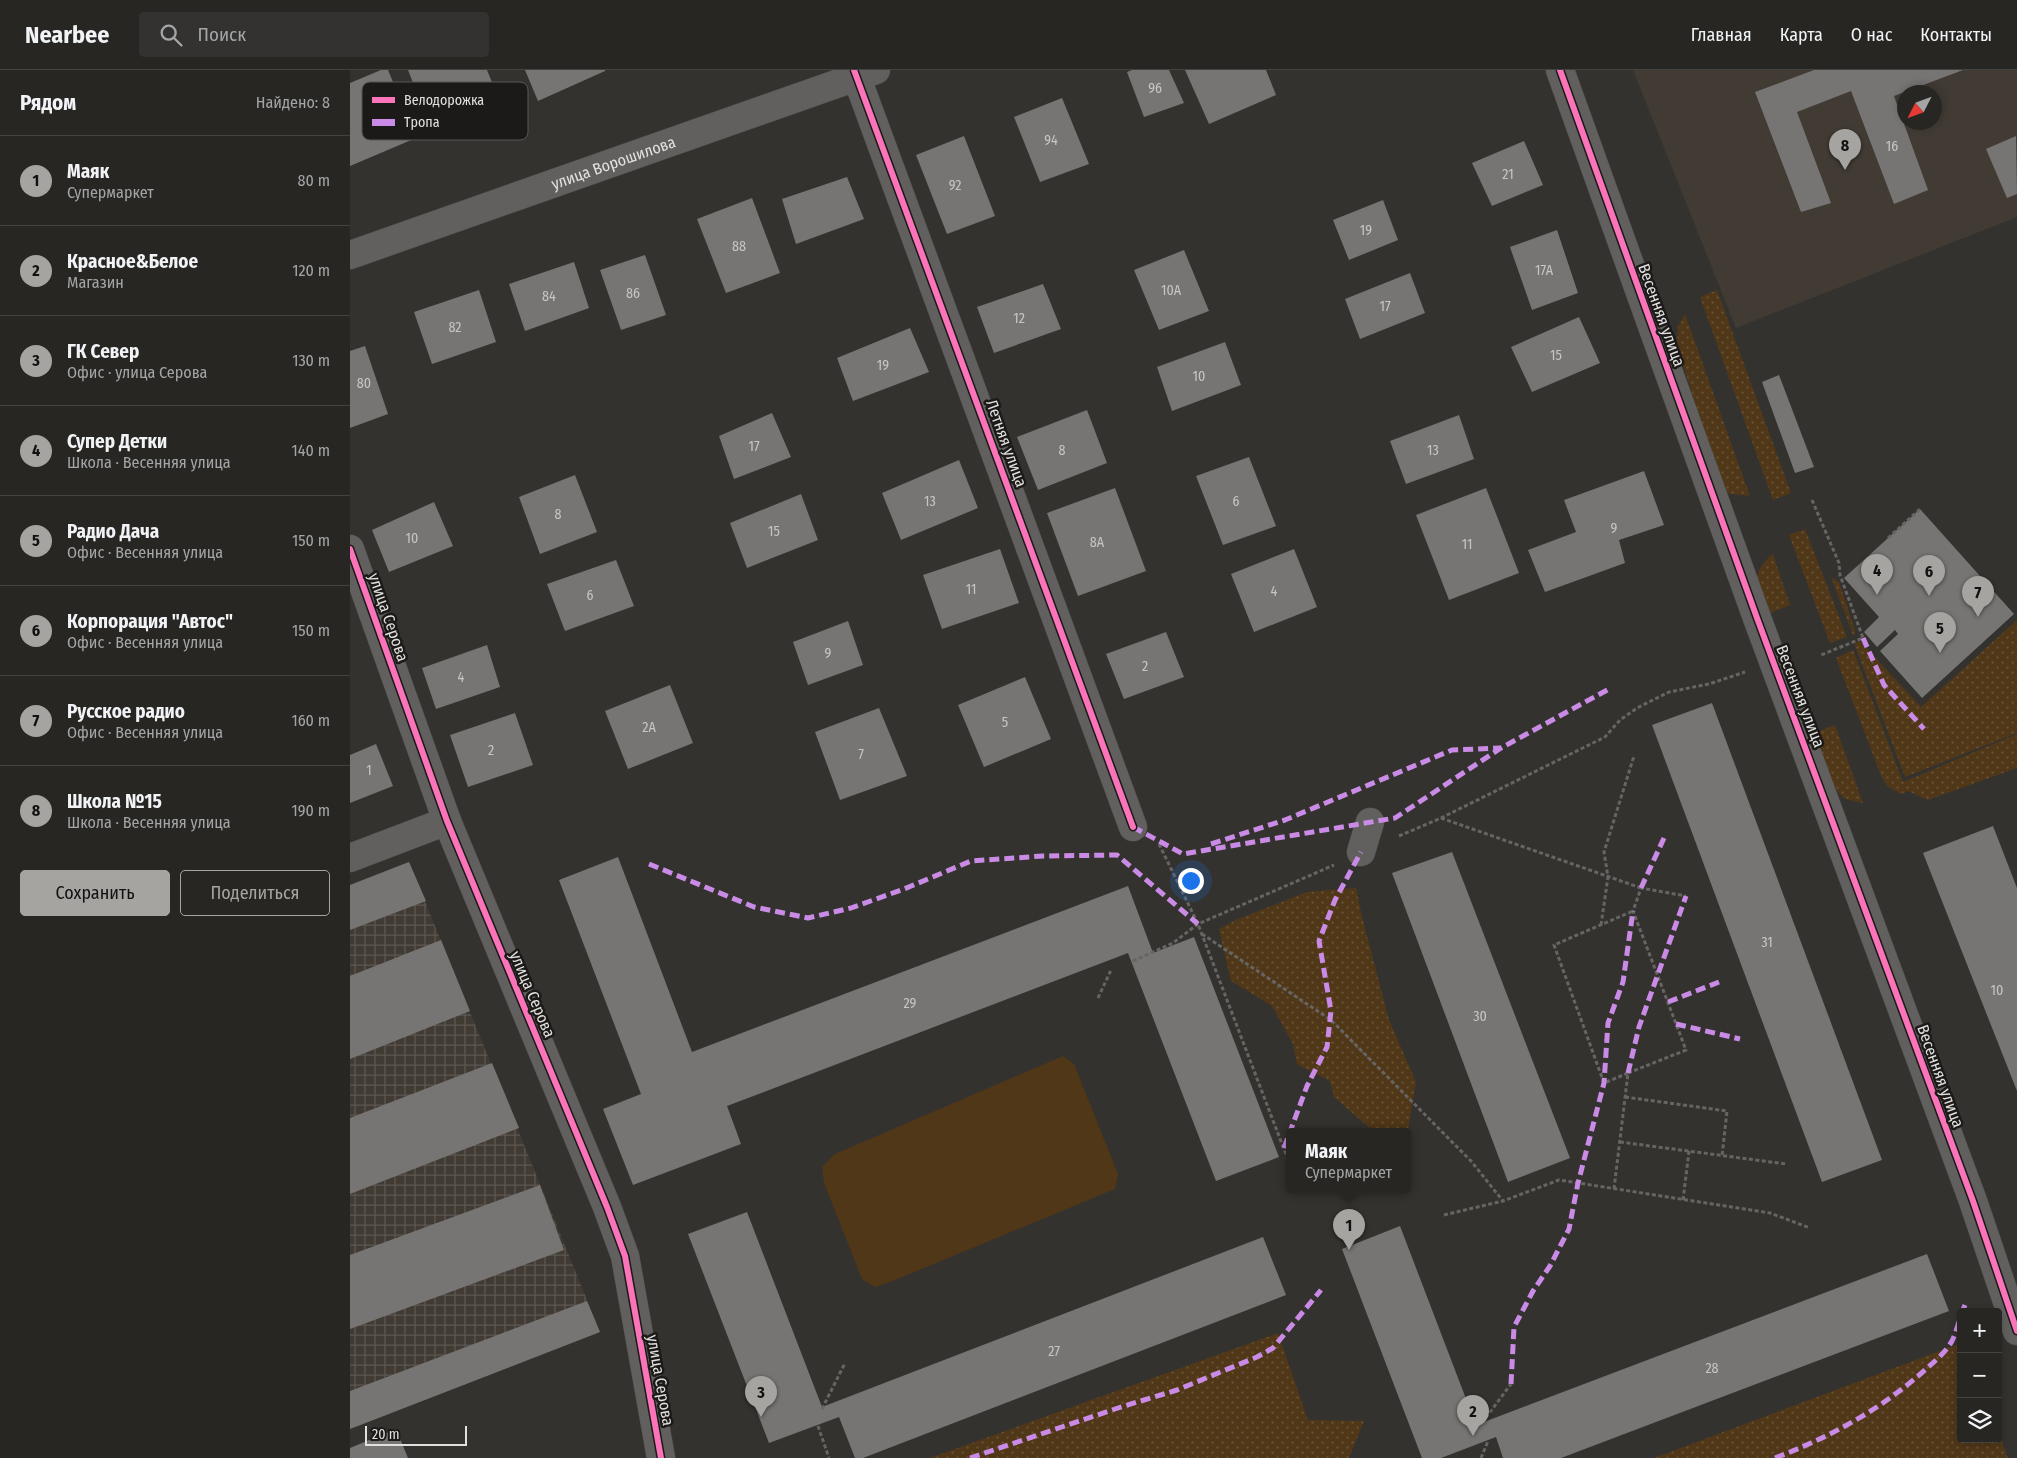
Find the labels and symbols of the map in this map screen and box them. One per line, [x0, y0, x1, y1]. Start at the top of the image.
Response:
house number: 96 [1148, 80, 1162, 97]
legend [362, 82, 528, 140]
north arrow [1897, 85, 1942, 130]
text: Велодорожка [404, 92, 484, 109]
text: Тропа [404, 114, 440, 131]
pin: 8 [1829, 129, 1861, 170]
street label: улица Ворошилова [549, 132, 678, 194]
house number: 94 [1044, 132, 1058, 149]
house number: 16 [1886, 138, 1898, 155]
house number: 21 [1502, 166, 1514, 183]
house number: 92 [949, 177, 961, 194]
house number: 19 [1360, 222, 1372, 239]
house number: 88 [732, 238, 746, 255]
street label: Весенняя улица [1634, 261, 1689, 369]
house number: 17А [1535, 262, 1554, 279]
house number: 10А [1161, 282, 1182, 299]
house number: 86 [626, 285, 640, 302]
house number: 84 [542, 288, 556, 305]
house number: 17 [1379, 298, 1391, 315]
house number: 12 [1013, 310, 1025, 327]
house number: 82 [448, 319, 462, 336]
house number: 15 [1550, 347, 1562, 364]
house number: 19 [877, 357, 889, 374]
house number: 10 [1193, 368, 1205, 385]
house number: 80 [357, 375, 371, 392]
street label: Летняя улица [982, 397, 1031, 490]
house number: 17 [748, 438, 760, 455]
house number: 8 [1059, 442, 1066, 459]
house number: 13 [1427, 442, 1439, 459]
house number: 13 [924, 493, 936, 510]
house number: 6 [1233, 493, 1240, 510]
house number: 8 [555, 506, 562, 523]
house number: 9 [1611, 520, 1618, 537]
house number: 15 [768, 523, 780, 540]
house number: 10 [406, 530, 418, 547]
house number: 8А [1090, 534, 1105, 551]
house number: 11 [1462, 536, 1472, 553]
pin: 4 [1861, 554, 1893, 595]
pin: 6 [1913, 555, 1945, 596]
street label: улица Серова [365, 570, 413, 664]
pin: 7 [1962, 576, 1994, 617]
house number: 11 [966, 581, 976, 598]
house number: 4 [1271, 583, 1278, 600]
house number: 6 [587, 587, 594, 604]
pin: 5 [1924, 612, 1956, 653]
street label: Весенняя улица [1772, 642, 1829, 750]
house number: 9 [825, 645, 832, 662]
house number: 2 [1142, 658, 1148, 675]
house number: 4 [458, 669, 465, 686]
house number: 5 [1002, 714, 1008, 731]
house number: 2А [642, 719, 656, 736]
house number: 2 [488, 742, 494, 759]
house number: 7 [858, 746, 864, 763]
house number: 1 [366, 762, 372, 779]
your location [1178, 868, 1204, 894]
house number: 31 [1761, 934, 1773, 951]
street label: улица Серова [506, 948, 559, 1040]
house number: 10 [1991, 982, 2003, 999]
house number: 29 [904, 995, 917, 1012]
house number: 30 [1473, 1008, 1487, 1025]
street label: Весенняя улица [1913, 1022, 1968, 1130]
pin: 1 [1333, 1209, 1365, 1250]
street label: улица Серова [643, 1333, 678, 1427]
house number: 27 [1048, 1343, 1060, 1360]
house number: 28 [1705, 1360, 1719, 1377]
pin: 3 [745, 1376, 777, 1417]
pin: 2 [1457, 1395, 1489, 1436]
scale bar [365, 1423, 468, 1446]

